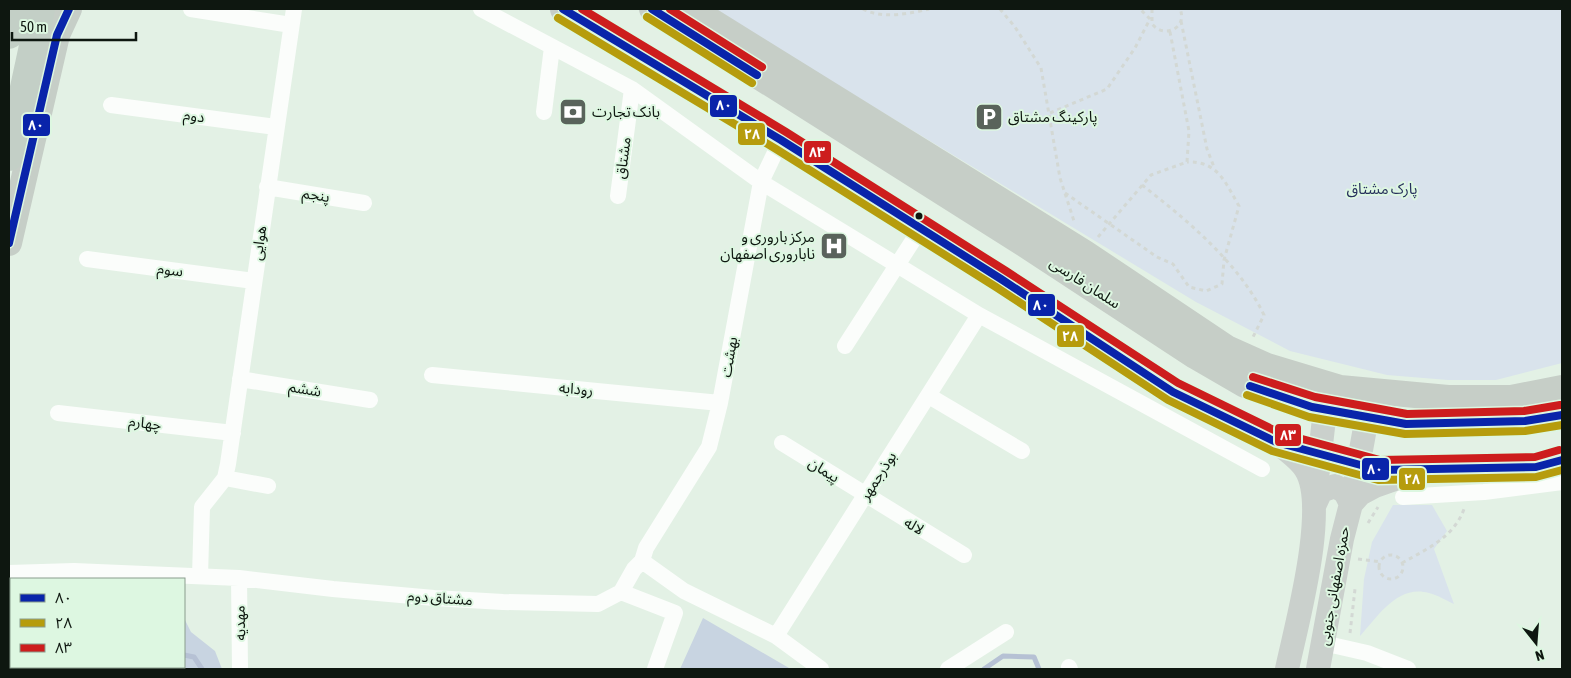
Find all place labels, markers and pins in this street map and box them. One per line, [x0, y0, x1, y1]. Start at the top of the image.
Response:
bank icon: بانک تجارت [558, 97, 588, 127]
parking icon: پارکینگ مشتاق [974, 102, 1004, 132]
place label: بانک تجارت [592, 103, 660, 121]
place label: پارکینگ مشتاق [1008, 108, 1098, 127]
unlabelled marker [914, 211, 924, 221]
place label: مرکز باروری و ناباروری اصفهان [720, 228, 815, 263]
hospital icon: مرکز باروری و ناباروری اصفهان [819, 231, 849, 261]

